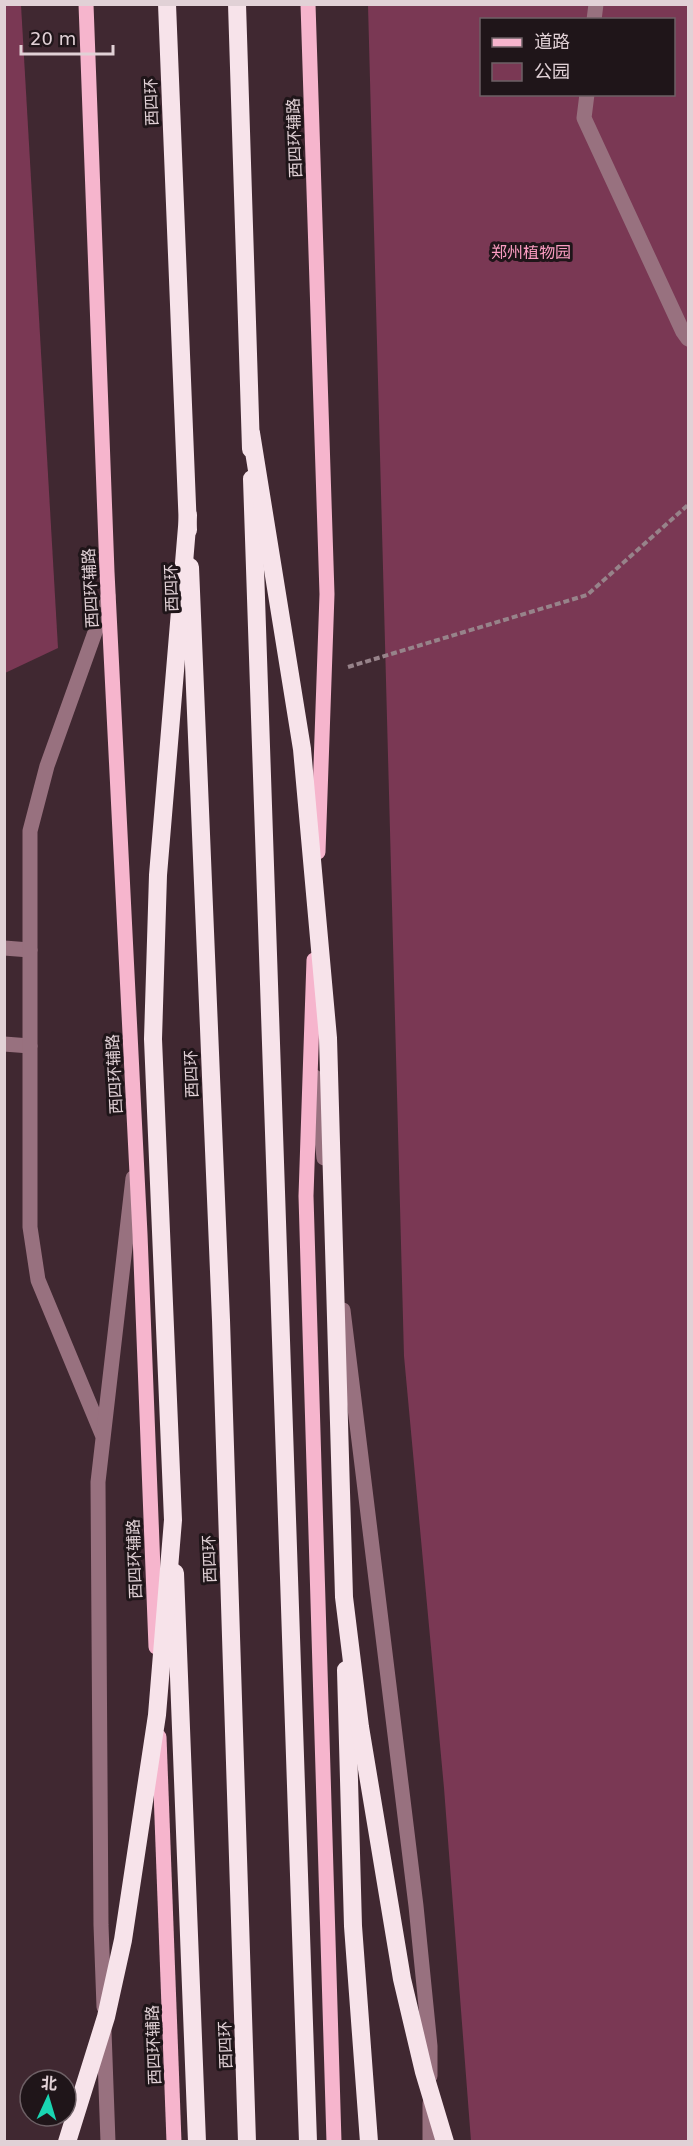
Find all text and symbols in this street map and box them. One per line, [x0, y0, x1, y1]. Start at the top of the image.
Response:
scale bar [21, 18, 112, 56]
legend [480, 18, 675, 96]
text: 20 m [30, 28, 76, 49]
text: 道路 [534, 31, 570, 52]
text: 公园 [534, 61, 570, 82]
street label: 西四环 [141, 78, 162, 126]
street label: 西四环辅路 [284, 98, 305, 178]
park label: 郑州植物园 [491, 243, 571, 262]
street label: 西四环辅路 [79, 548, 102, 628]
street label: 西四环 [161, 564, 182, 612]
street label: 西四环辅路 [103, 1034, 126, 1114]
street label: 西四环 [181, 1050, 202, 1098]
street label: 西四环辅路 [124, 1519, 145, 1599]
street label: 西四环 [199, 1535, 220, 1583]
street label: 西四环辅路 [143, 2005, 164, 2085]
street label: 西四环 [215, 2021, 236, 2069]
north arrow [18, 2068, 78, 2128]
text: 北 [40, 2073, 58, 2094]

